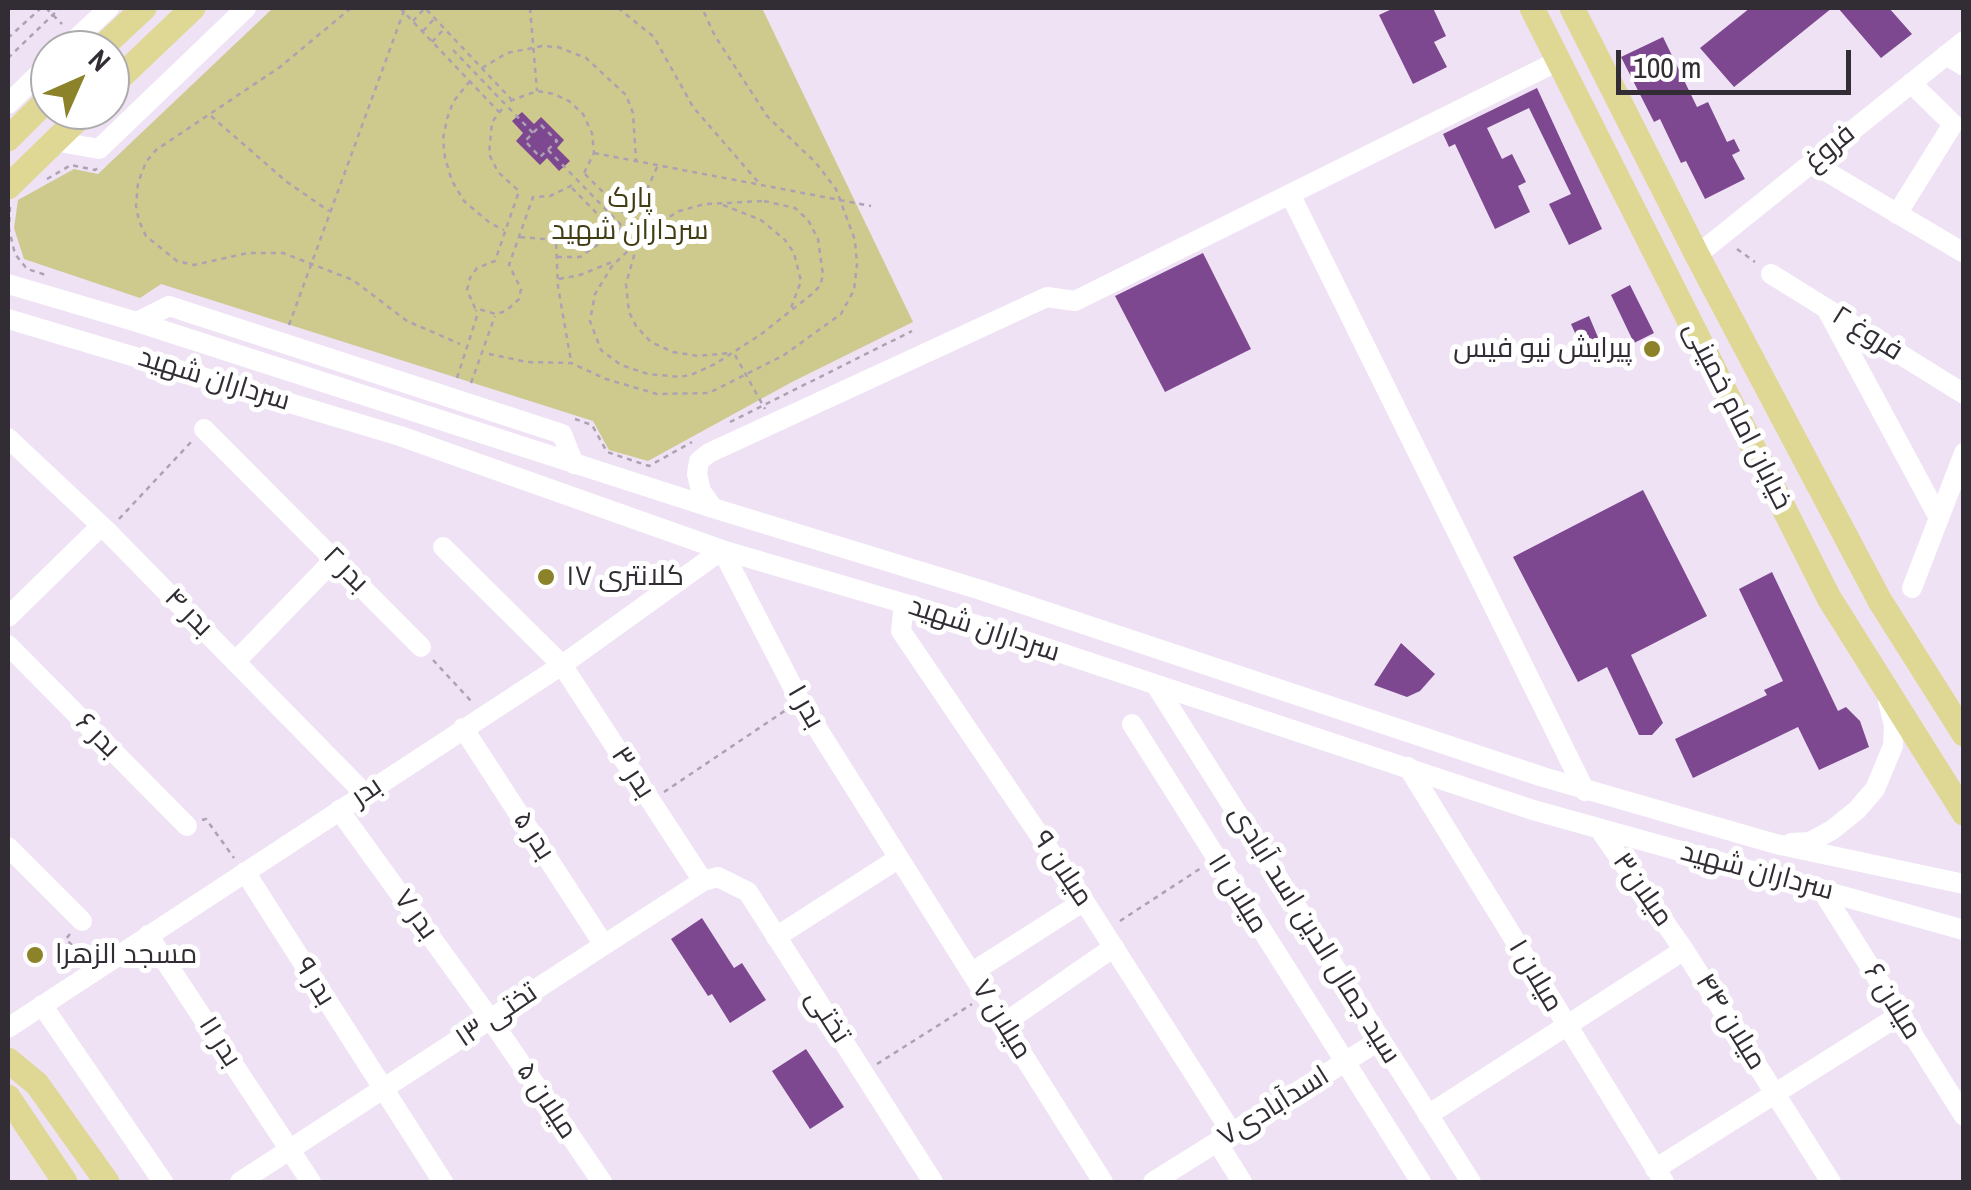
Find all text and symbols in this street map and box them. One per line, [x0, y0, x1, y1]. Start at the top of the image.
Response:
north arrow [30, 30, 130, 130]
scale bar [1621, 30, 1856, 92]
text: N [80, 41, 119, 79]
text: 100 m [1633, 47, 1701, 87]
street label: فروغ [1798, 117, 1862, 179]
park label: پارک سرداران شهید [552, 182, 708, 248]
street label: فروغ ۲ [1825, 299, 1909, 369]
street label: خیابان امام خمینی [1675, 317, 1799, 515]
place label: پیرایش نیو فیس [1453, 332, 1632, 366]
marker: پیرایش نیو فیس [1641, 338, 1663, 360]
street label: سرداران شهید [134, 341, 294, 419]
street label: بدر ۲ [315, 540, 375, 600]
place label: کلانتری ۱۷ [566, 560, 684, 594]
marker: کلانتری ۱۷ [535, 566, 557, 588]
street label: بدر ۴ [157, 582, 219, 644]
street label: سرداران شهید [904, 590, 1064, 670]
street label: بدر ۱ [779, 679, 831, 735]
street label: بدر ۶ [68, 707, 126, 765]
street label: بدر ۳ [603, 741, 661, 805]
street label: بدر [345, 770, 389, 814]
street label: سید جمال الدین اسد آبادی [1221, 800, 1407, 1070]
street label: بدر ۵ [505, 805, 561, 867]
street label: میلان ۹ [1024, 825, 1100, 913]
street label: سرداران شهید [1677, 835, 1837, 909]
street label: میلان۳ [1605, 847, 1679, 933]
street label: میلان ۱۱ [1200, 848, 1274, 940]
street label: بدر ۷ [386, 883, 444, 947]
street label: میلان ۱ [1500, 934, 1570, 1018]
place label: مسجد الزهرا [55, 938, 197, 972]
marker: مسجد الزهرا [24, 944, 46, 966]
street label: بدر ۹ [286, 952, 342, 1012]
street label: میلان ۶ [1856, 958, 1928, 1046]
street label: میلان ۴۴ [1687, 968, 1773, 1076]
street label: میلان ۷ [964, 974, 1038, 1066]
street label: تختی ۱۳ [450, 977, 544, 1055]
street label: تختی [797, 984, 857, 1050]
street label: بدر ۱۱ [190, 1010, 248, 1074]
street label: میلان ۵ [508, 1056, 584, 1146]
street label: اسدآبادی۷ [1212, 1060, 1336, 1154]

